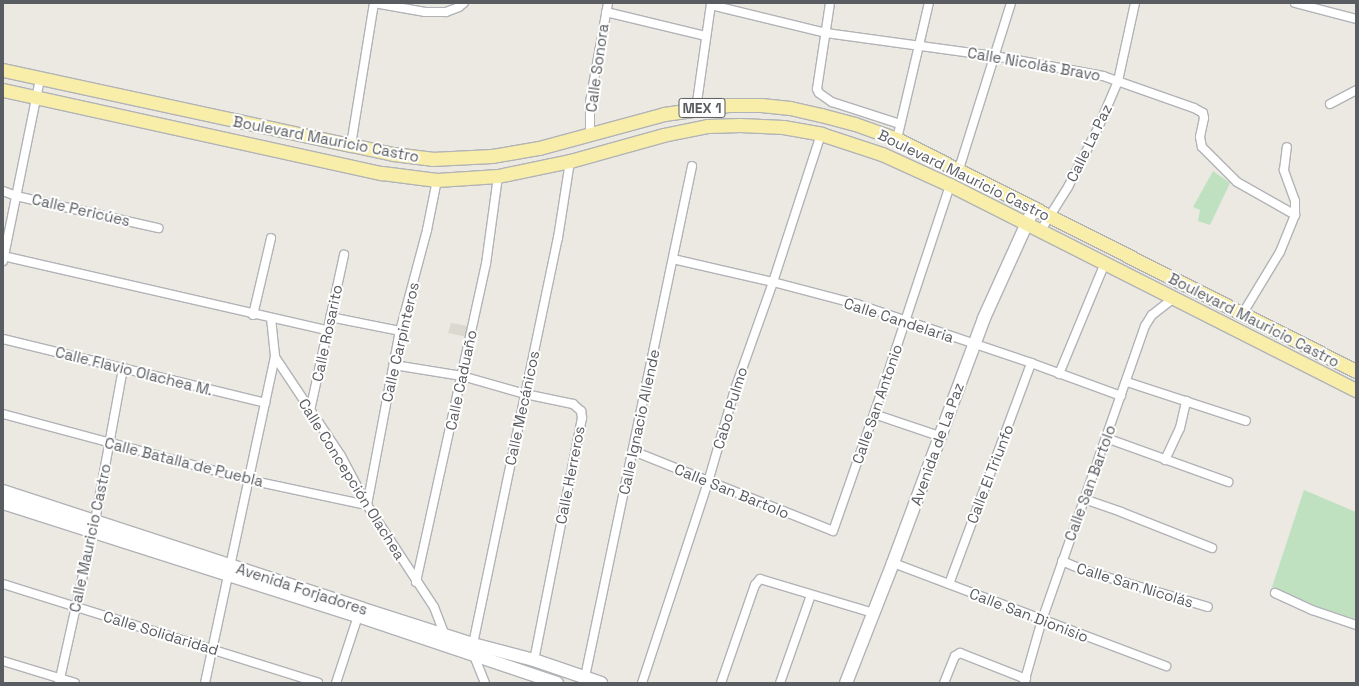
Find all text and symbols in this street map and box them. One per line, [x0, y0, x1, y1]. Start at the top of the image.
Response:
street label: Calle Sonora [582, 23, 612, 113]
street label: Calle Nicolás Bravo [966, 43, 1102, 85]
road number: MEX 1 [678, 96, 726, 120]
street label: Calle La Paz [1062, 101, 1116, 185]
street label: Boulevard Mauricio Castro [231, 112, 421, 166]
street label: Boulevard Mauricio Castro [875, 125, 1053, 225]
street label: Calle Pericúes [30, 190, 132, 230]
street label: Boulevard Mauricio Castro [1166, 269, 1342, 371]
street label: Calle Carpinteros [377, 280, 423, 404]
street label: Calle Rosarito [308, 283, 346, 383]
street label: Calle Candelaria [842, 294, 956, 346]
street label: Calle Caduaño [442, 328, 480, 432]
street label: Calle San Antonio [848, 342, 906, 466]
street label: Calle Flavio Olachea M. [53, 343, 215, 399]
street label: Calle Ignacio Allende [615, 348, 663, 496]
street label: Calle Mecánicos [501, 349, 543, 467]
street label: Cabo Pulmo [709, 365, 751, 451]
street label: Avenida de La Paz [906, 380, 968, 508]
street label: Calle Concepción Olachea [295, 395, 409, 563]
street label: Calle El Triunfo [963, 422, 1017, 526]
street label: Calle San Bartolo [1061, 422, 1119, 544]
street label: Calle Herreros [552, 424, 588, 526]
street label: Calle Batalla de Puebla [103, 434, 265, 490]
street label: Calle San Bartolo [672, 460, 792, 522]
street label: Calle Mauricio Castro [65, 462, 115, 614]
street label: Avenida Forjadores [234, 559, 370, 619]
street label: Calle San Nicolás [1074, 559, 1196, 611]
street label: Calle San Dionisio [967, 584, 1091, 646]
street label: Calle Solidaridad [101, 607, 221, 659]

